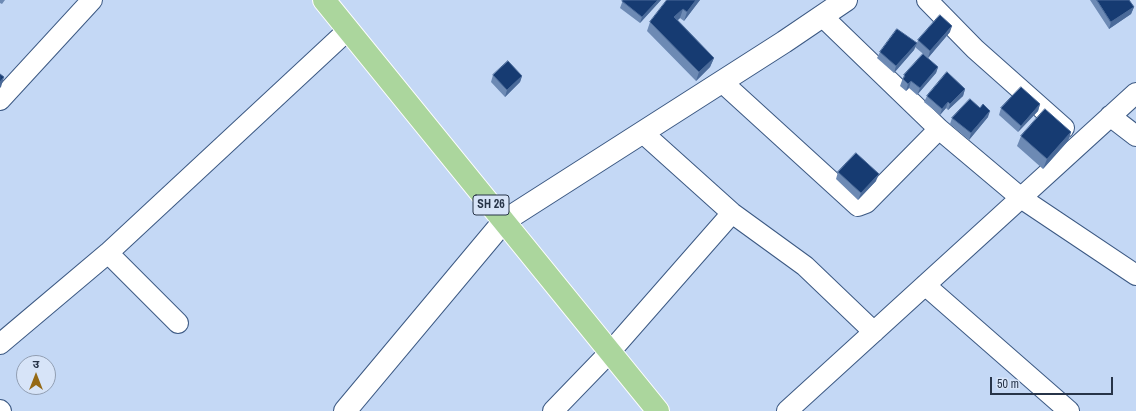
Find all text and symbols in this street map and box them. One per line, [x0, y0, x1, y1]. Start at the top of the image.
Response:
road number: SH 26 [473, 195, 509, 215]
north arrow [16, 355, 56, 395]
text: उ [33, 357, 39, 371]
scale bar [992, 369, 1115, 395]
text: 50 m [997, 376, 1019, 392]

